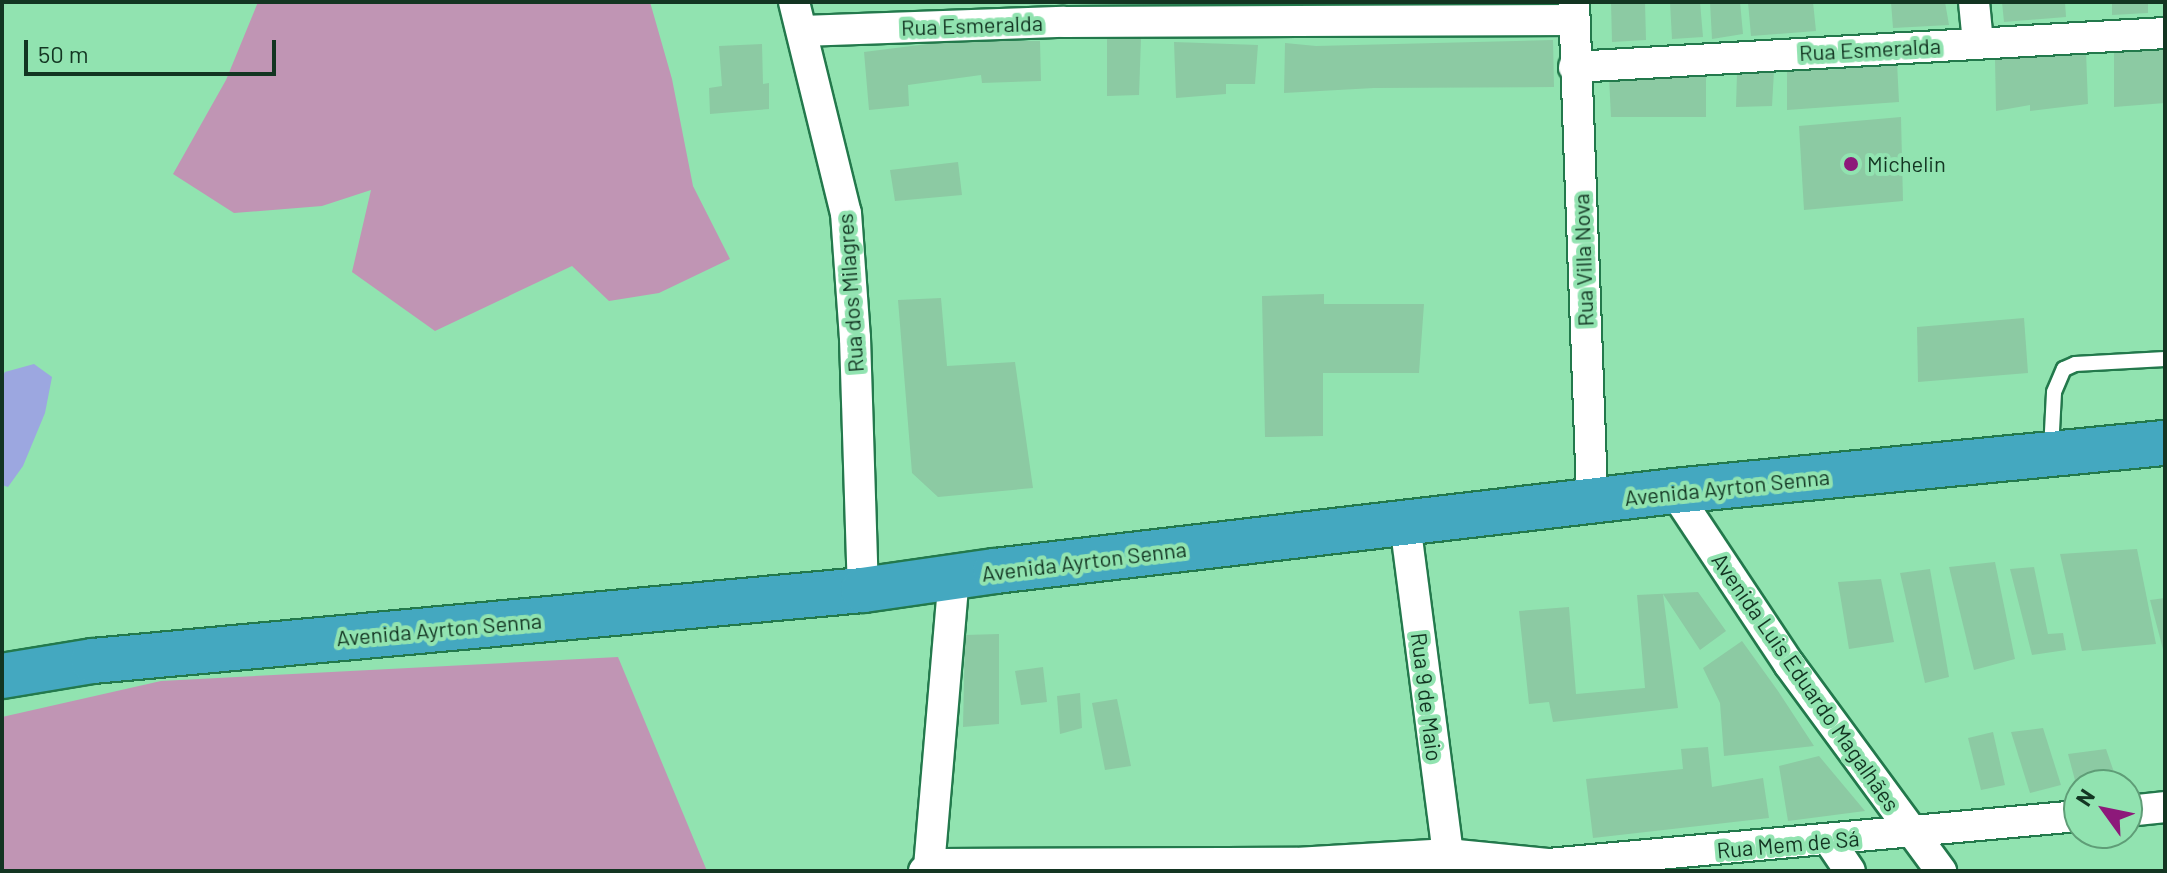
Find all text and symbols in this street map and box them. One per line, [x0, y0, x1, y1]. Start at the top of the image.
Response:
street label: Rua Esmeralda [901, 9, 1043, 41]
scale bar [28, 24, 280, 74]
street label: Rua Esmeralda [1798, 32, 1942, 66]
text: 50 m [38, 39, 89, 68]
place label: Michelin [1867, 151, 1946, 177]
marker: Michelin [1842, 155, 1860, 173]
street label: Rua Villa Nova [1567, 193, 1599, 327]
street label: Rua dos Milagres [831, 213, 869, 373]
street label: Avenida Ayrton Senna [1623, 463, 1831, 511]
street label: Avenida Ayrton Senna [980, 535, 1188, 587]
street label: Avenida Luis Eduardo Magalhães [1706, 548, 1906, 816]
street label: Avenida Ayrton Senna [335, 607, 543, 651]
street label: Rua 9 de Maio [1406, 631, 1448, 763]
north arrow [2063, 769, 2143, 849]
text: N [2070, 784, 2099, 810]
street label: Rua Mem de Sá [1716, 825, 1860, 863]

